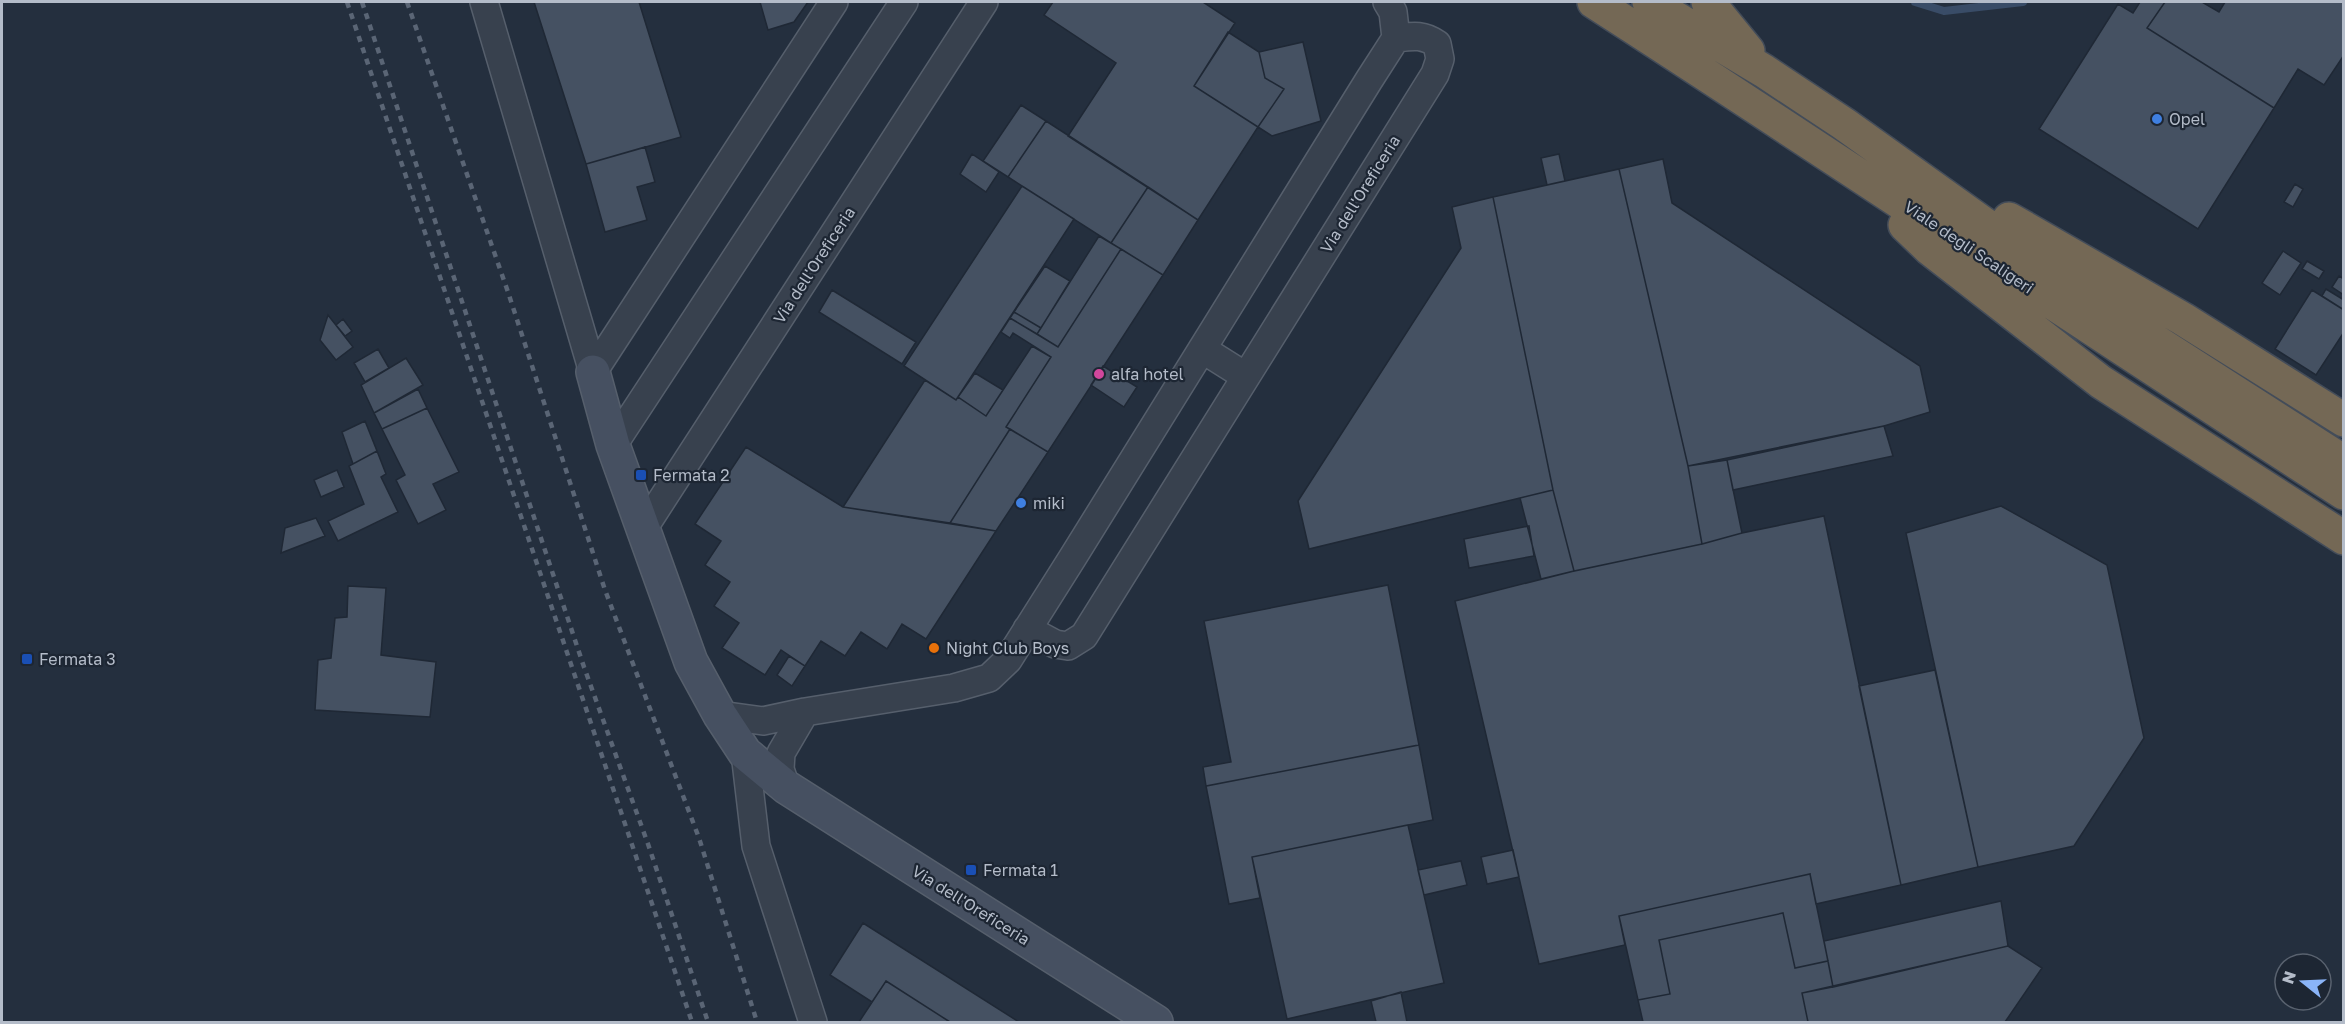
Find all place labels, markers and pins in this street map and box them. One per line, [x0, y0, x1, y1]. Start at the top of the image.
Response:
place label: Opel [2169, 109, 2205, 129]
marker: Opel [2150, 112, 2164, 126]
place label: alfa hotel [1111, 364, 1184, 384]
marker: alfa hotel [1092, 367, 1106, 381]
place label: Fermata 2 [653, 465, 730, 485]
marker: Fermata 2 [634, 468, 648, 482]
place label: miki [1033, 493, 1065, 513]
marker: miki [1014, 496, 1028, 510]
place label: Night Club Boys [946, 638, 1069, 658]
marker: Night Club Boys [927, 641, 941, 655]
place label: Fermata 3 [39, 649, 116, 669]
marker: Fermata 3 [20, 652, 34, 666]
place label: Fermata 1 [983, 860, 1058, 880]
marker: Fermata 1 [964, 863, 978, 877]

